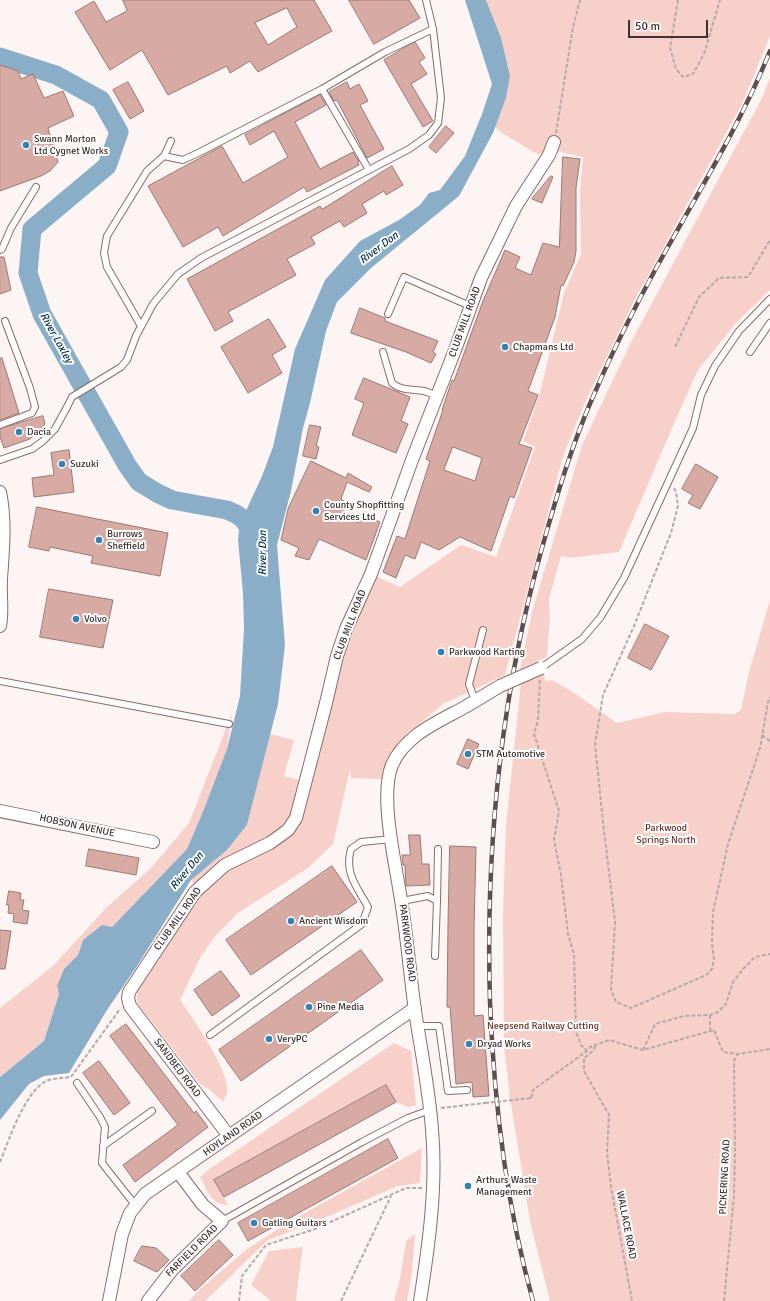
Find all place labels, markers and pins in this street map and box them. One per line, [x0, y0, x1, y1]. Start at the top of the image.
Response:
place label: Swann Morton Ltd Cygnet Works [34, 133, 108, 156]
marker: Swann Morton Ltd Cygnet Works [21, 140, 31, 150]
place label: Chapmans Ltd [513, 341, 574, 353]
marker: Chapmans Ltd [500, 342, 510, 352]
place label: Dacia [27, 426, 51, 438]
marker: Dacia [14, 427, 24, 437]
place label: Suzuki [70, 458, 99, 470]
marker: Suzuki [57, 459, 67, 469]
place label: County Shopfitting Services Ltd [324, 499, 404, 522]
marker: County Shopfitting Services Ltd [311, 506, 321, 516]
place label: Burrows Sheffield [107, 528, 145, 552]
marker: Burrows Sheffield [94, 535, 104, 545]
place label: Volvo [84, 613, 107, 625]
marker: Volvo [71, 614, 81, 624]
place label: Parkwood Karting [449, 646, 525, 658]
marker: Parkwood Karting [436, 647, 446, 657]
place label: STM Automotive [476, 748, 545, 760]
marker: STM Automotive [463, 749, 473, 759]
place label: Ancient Wisdom [299, 915, 368, 927]
marker: Ancient Wisdom [286, 916, 296, 926]
place label: Pine Media [317, 1001, 364, 1013]
marker: Pine Media [304, 1002, 314, 1012]
place label: VeryPC [277, 1033, 308, 1045]
marker: VeryPC [264, 1034, 274, 1044]
place label: Dryad Works [477, 1038, 531, 1050]
marker: Dryad Works [464, 1039, 474, 1049]
place label: Arthurs Waste Management [476, 1174, 537, 1198]
marker: Arthurs Waste Management [463, 1181, 473, 1191]
place label: Gatling Guitars [262, 1217, 327, 1229]
marker: Gatling Guitars [249, 1218, 259, 1228]

